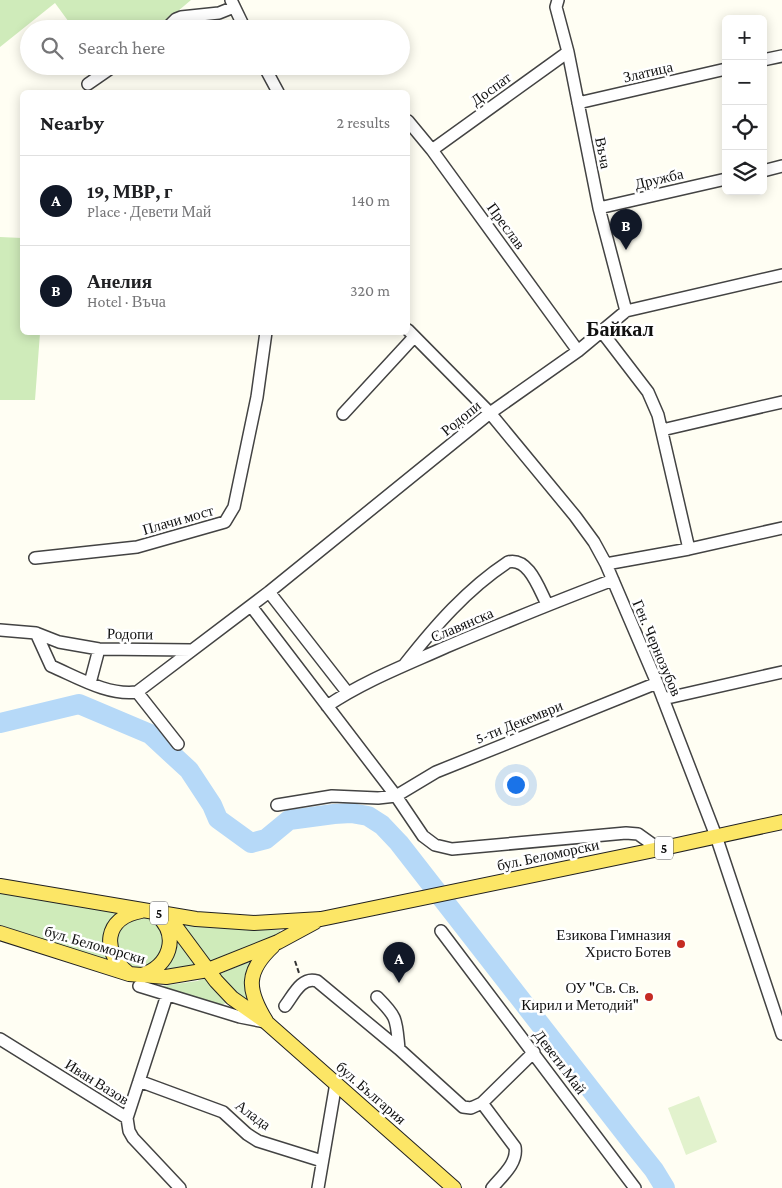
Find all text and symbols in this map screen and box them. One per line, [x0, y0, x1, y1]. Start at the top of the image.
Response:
map controls [722, 15, 767, 195]
button: + [722, 15, 767, 60]
search box [20, 20, 410, 75]
icon: search [38, 34, 66, 62]
text: Search here [78, 37, 165, 58]
street label: Златица [622, 58, 675, 85]
button: − [722, 60, 767, 105]
street label: Доспат [468, 69, 515, 109]
button: locate [722, 105, 767, 150]
text: Nearby [40, 111, 104, 135]
text: 2 results [337, 114, 390, 131]
street label: Въча [592, 136, 614, 171]
button: layers [722, 150, 767, 195]
street label: Дружба [633, 166, 685, 192]
text: 19, МВР, г [87, 181, 173, 202]
text: A [51, 192, 61, 209]
text: 140 m [352, 192, 390, 209]
street label: Преслав [484, 200, 528, 252]
text: Place · Девети Май [87, 203, 211, 220]
pin: B [610, 209, 642, 250]
text: Анелия [87, 271, 152, 292]
text: B [51, 282, 61, 299]
text: 320 m [350, 282, 390, 299]
text: Hotel · Въча [87, 293, 166, 310]
district label: Байкал [586, 318, 654, 340]
street label: Родопи [438, 397, 484, 439]
street label: Плачи мост [141, 502, 216, 538]
street label: Ген. Чернозубов [630, 597, 684, 699]
street label: Славянска [428, 605, 496, 645]
street label: Родопи [107, 626, 153, 642]
street label: 5-ти Декември [473, 697, 565, 747]
your location [503, 772, 529, 798]
street label: бул. Беломорски [495, 836, 601, 874]
road number: 5 [655, 836, 673, 860]
road number: 5 [150, 901, 168, 924]
street label: бул. Беломорски [43, 923, 147, 967]
place label: Езикова Гимназия Христо Ботев [556, 927, 671, 960]
marker: Езикова Гимназия Христо Ботев [675, 938, 687, 950]
pin: A [383, 942, 415, 983]
place label: ОУ "Св. Св. Кирил и Методий" [521, 980, 639, 1013]
marker: ОУ "Св. Св. Кирил и Методий" [643, 991, 655, 1003]
street label: Девети Май [531, 1027, 589, 1097]
street label: Иван Вазов [62, 1056, 132, 1108]
street label: бул. България [333, 1059, 409, 1128]
street label: Алада [232, 1097, 274, 1133]

